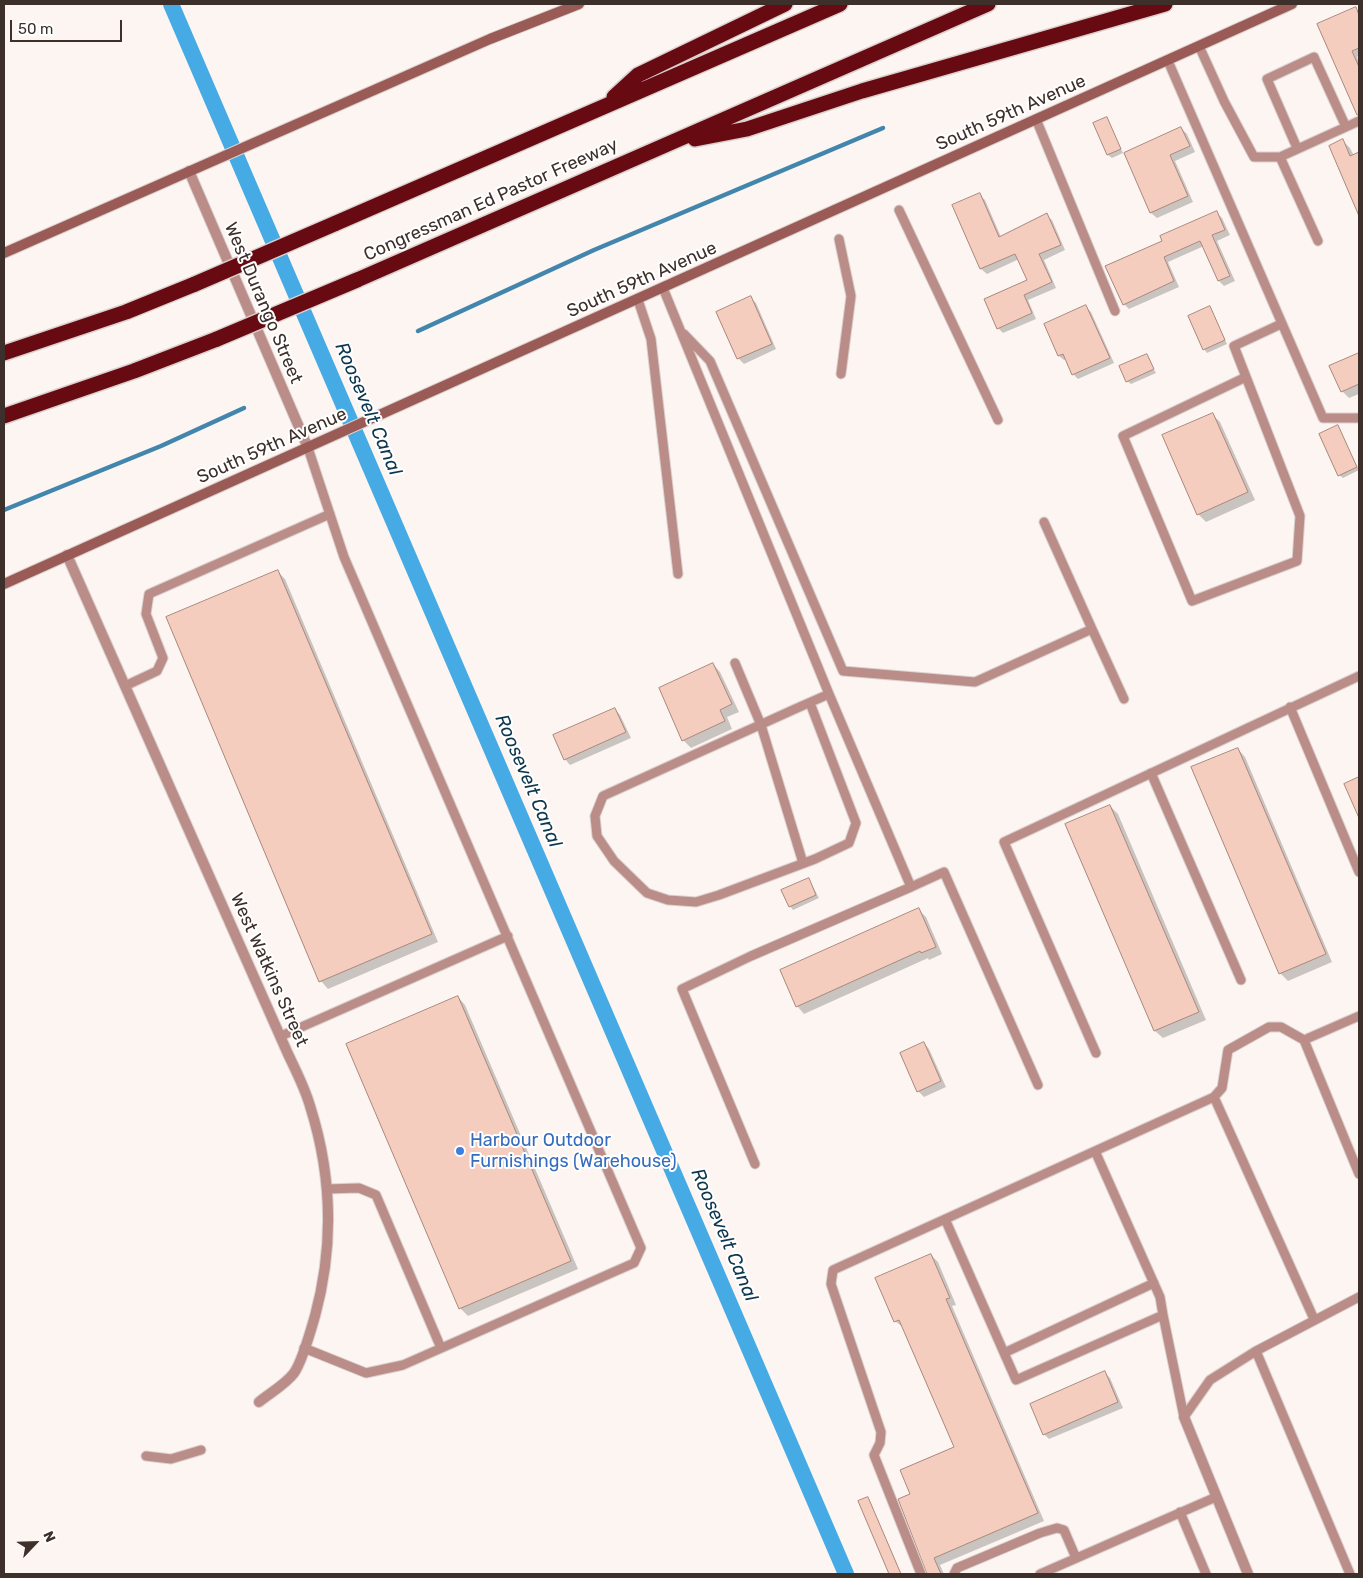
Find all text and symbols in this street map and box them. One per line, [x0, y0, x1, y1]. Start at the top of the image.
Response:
scale bar [12, 10, 125, 42]
text: 50 m [18, 20, 53, 38]
street label: South 59th Avenue [933, 70, 1089, 156]
street label: Congressman Ed Pastor Freeway [361, 134, 621, 266]
street label: West Durango Street [219, 219, 307, 387]
street label: South 59th Avenue [564, 237, 720, 323]
water label: Roosevelt Canal [330, 339, 406, 479]
street label: South 59th Avenue [194, 403, 350, 489]
water label: Roosevelt Canal [490, 711, 566, 851]
street label: West Watkins Street [225, 890, 313, 1050]
place label: Harbour Outdoor Furnishings (Warehouse) [470, 1130, 677, 1172]
marker: Harbour Outdoor Furnishings (Warehouse) [454, 1145, 466, 1157]
water label: Roosevelt Canal [686, 1165, 762, 1305]
north arrow [10, 1518, 60, 1568]
text: N [39, 1529, 59, 1545]

